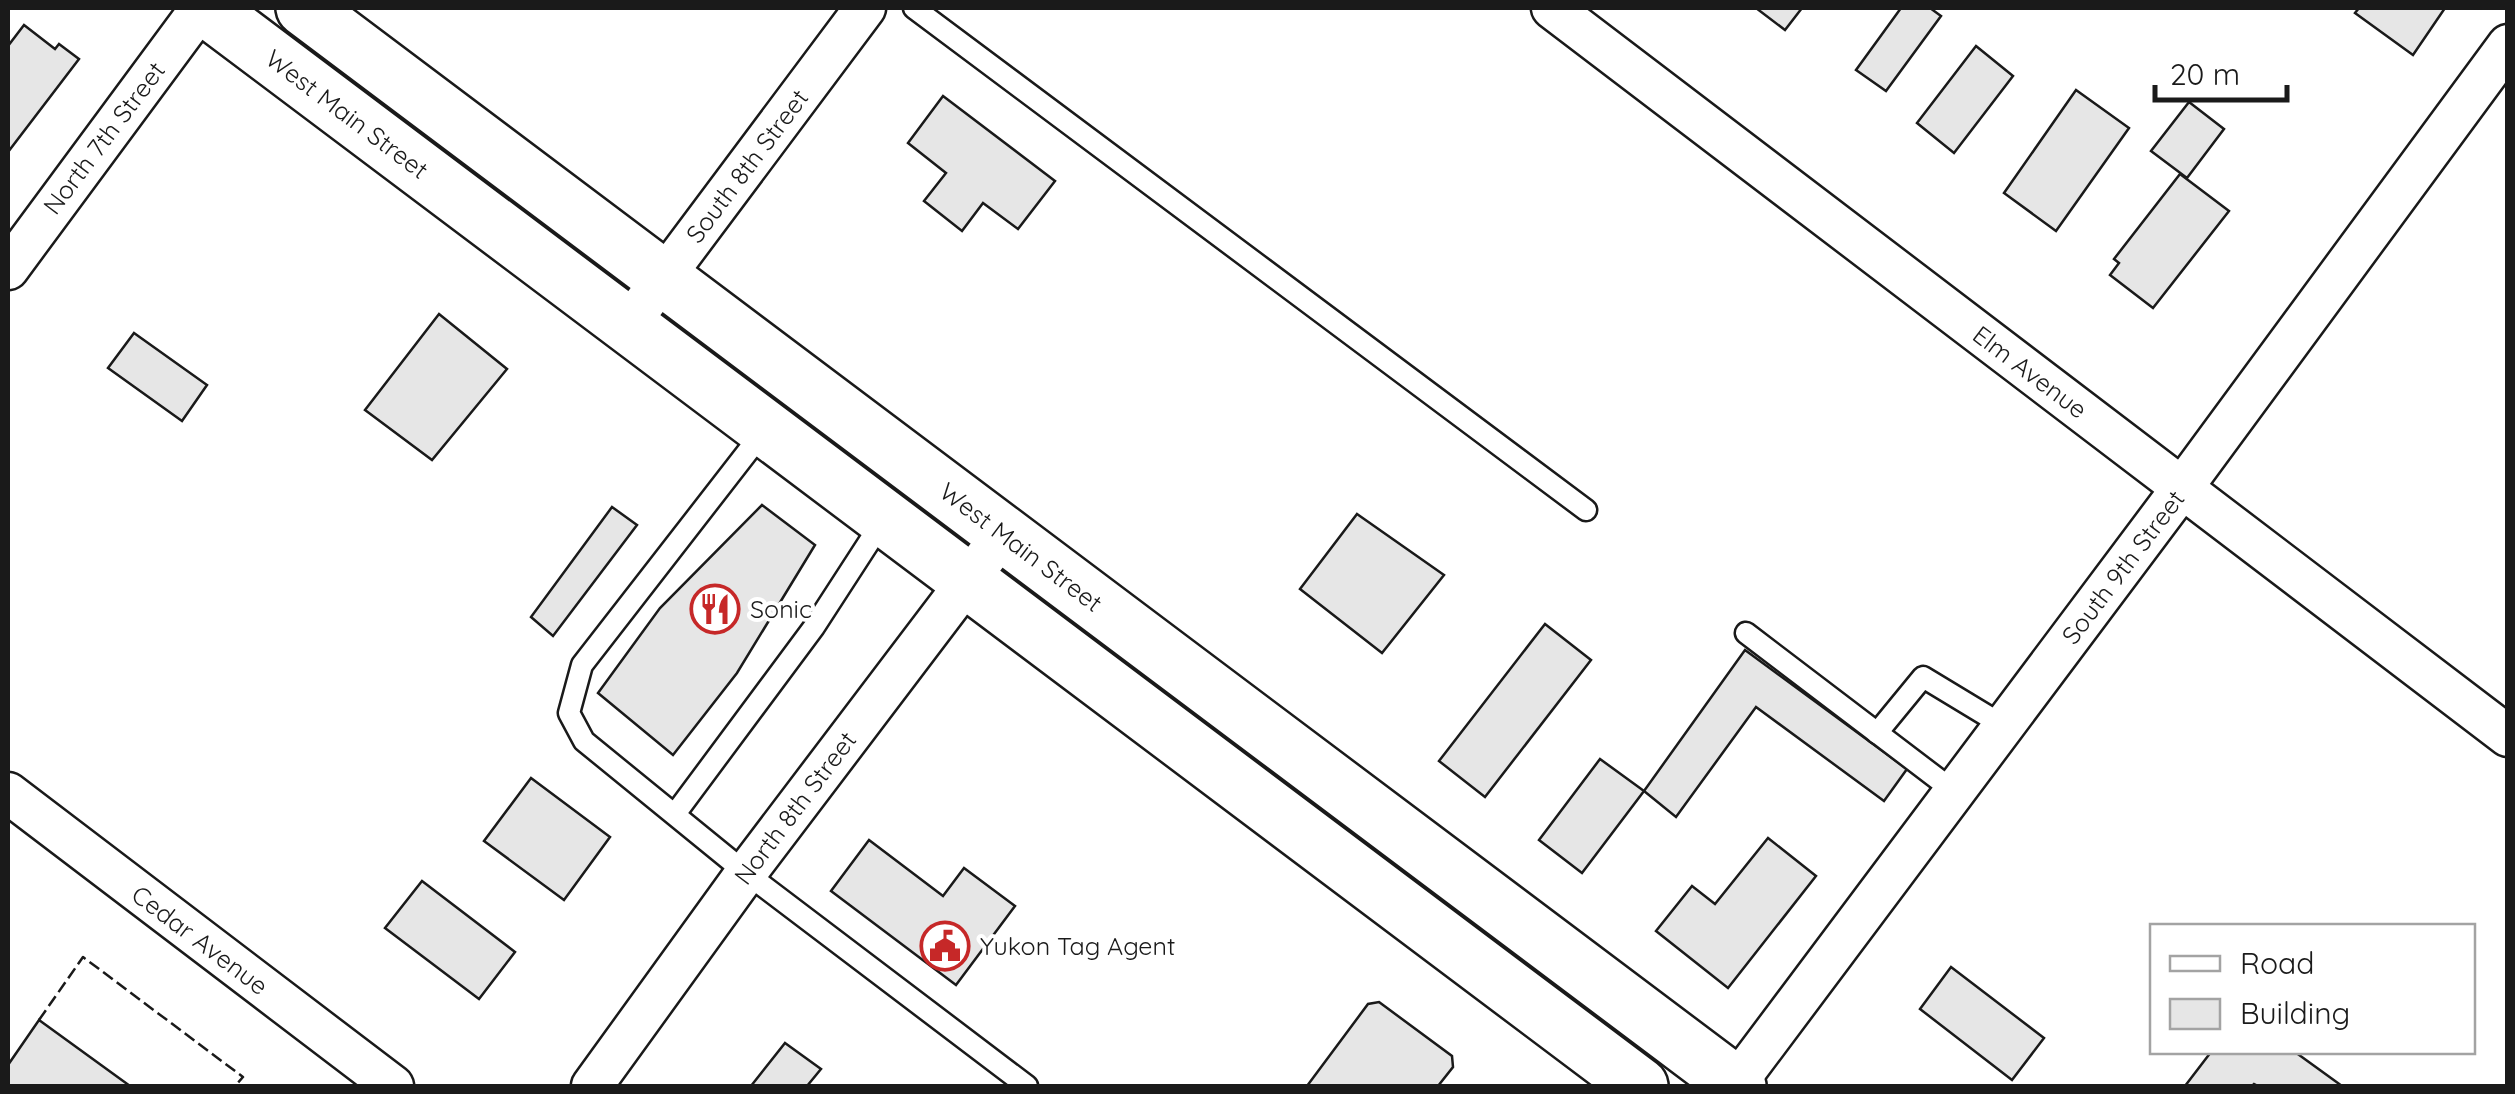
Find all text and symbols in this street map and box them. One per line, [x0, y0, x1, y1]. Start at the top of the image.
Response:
scale bar [2155, 40, 2288, 102]
street label: West Main Street [260, 42, 435, 185]
street label: North 7th Street [36, 55, 171, 220]
text: 20 m [2170, 55, 2240, 93]
street label: South 8th Street [679, 83, 814, 249]
street label: Elm Avenue [1967, 319, 2094, 425]
street label: West Main Street [934, 475, 1109, 618]
street label: South 9th Street [2055, 484, 2191, 650]
restaurant icon: Sonic [689, 583, 741, 635]
place label: Sonic [750, 593, 812, 624]
street label: North 8th Street [727, 725, 862, 890]
street label: Cedar Avenue [126, 878, 275, 1001]
public building icon: Yukon Tag Agent [919, 920, 971, 972]
legend [2150, 924, 2475, 1054]
place label: Yukon Tag Agent [980, 930, 1175, 961]
text: Road [2240, 944, 2314, 982]
text: Building [2240, 994, 2350, 1032]

